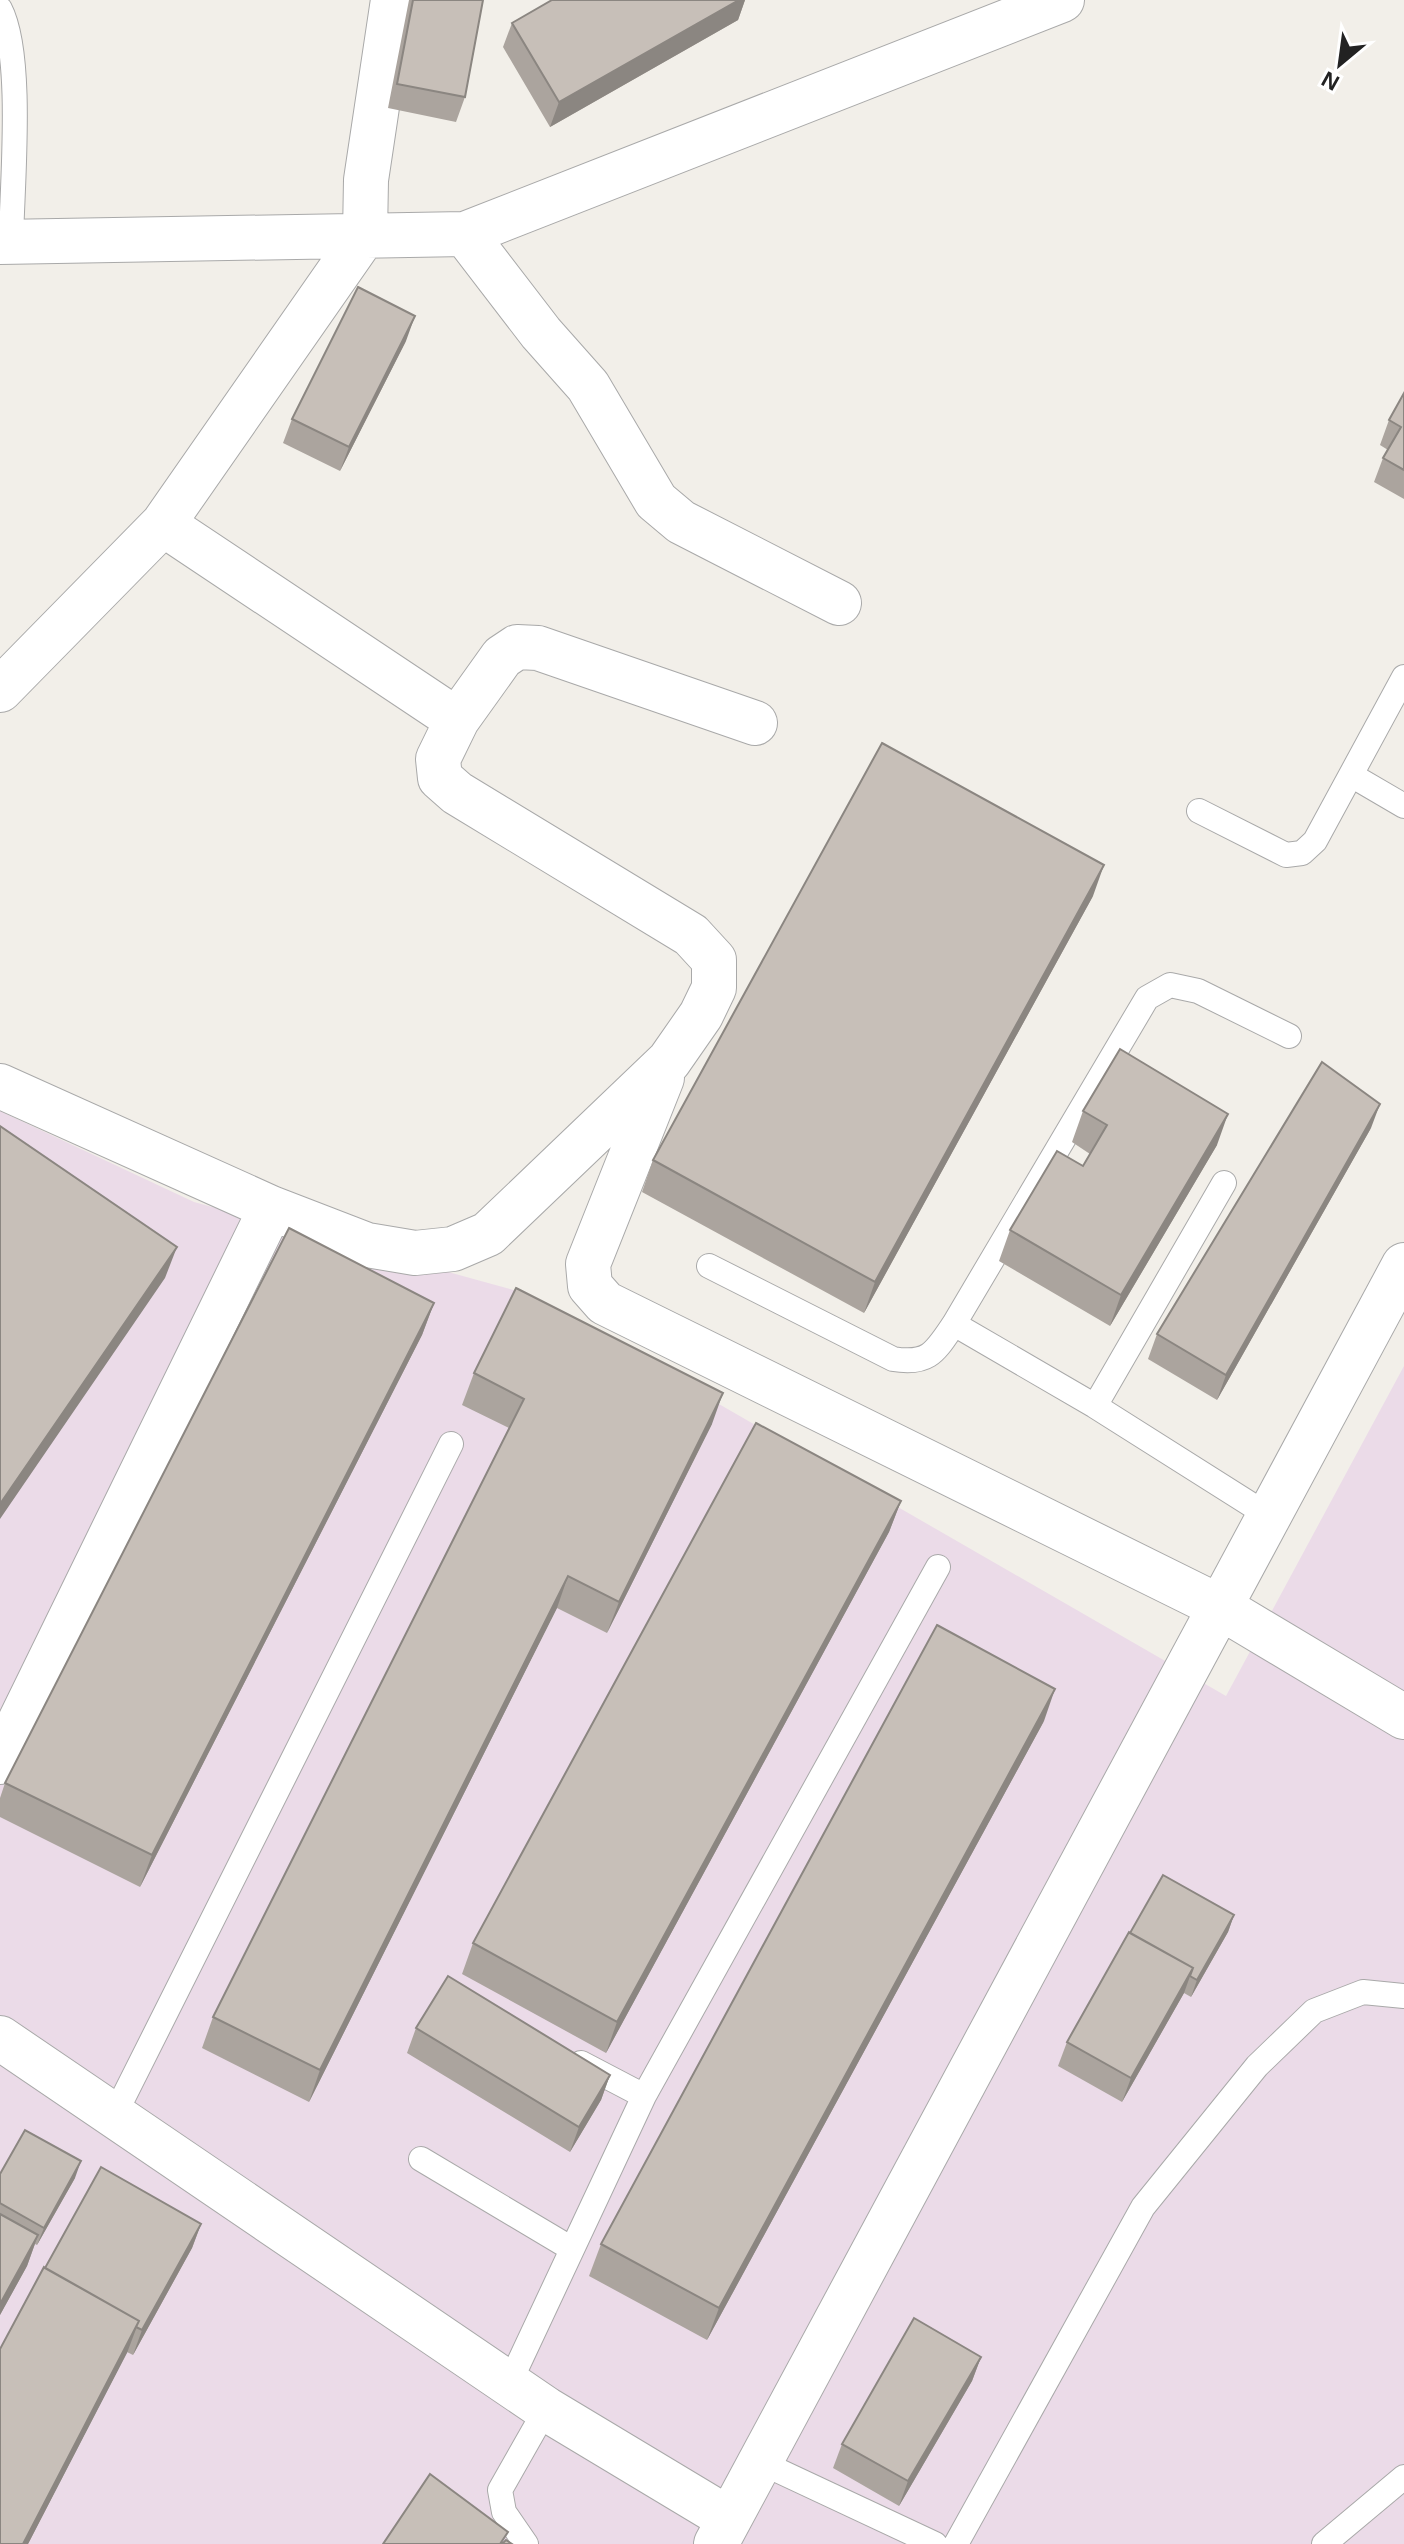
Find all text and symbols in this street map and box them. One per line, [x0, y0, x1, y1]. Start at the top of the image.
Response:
north arrow [1300, 24, 1380, 104]
text: N [1318, 66, 1344, 96]

